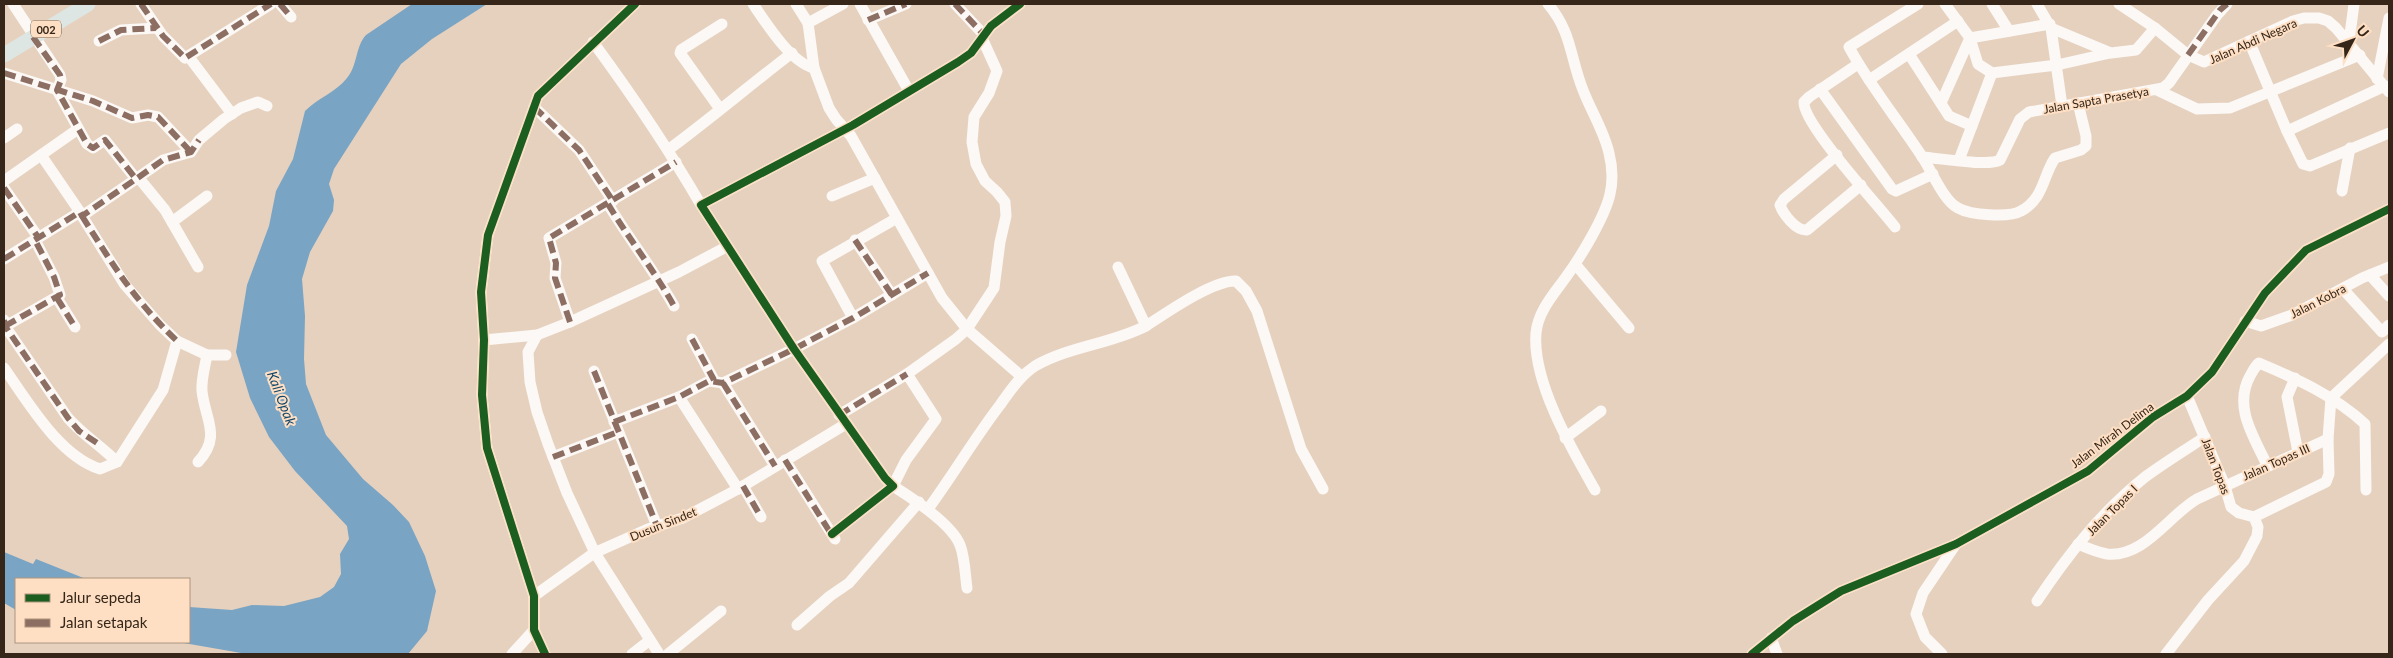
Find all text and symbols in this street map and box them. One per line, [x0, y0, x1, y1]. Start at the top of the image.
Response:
street label: Jalan Abdi Negara [2207, 15, 2299, 67]
north arrow [2328, 15, 2378, 65]
road number: 002 [31, 20, 61, 38]
text: U [2353, 22, 2373, 41]
street label: Jalan Sapta Prasetya [2042, 83, 2150, 117]
street label: Jalan Kobra [2288, 281, 2348, 321]
water label: Kali Opak [264, 369, 300, 428]
street label: Jalan Mirah Delima [2067, 399, 2157, 471]
street label: Jalan Topas [2198, 436, 2234, 496]
street label: Jalan Topas III [2240, 440, 2312, 484]
street label: Jalan Topas I [2083, 481, 2141, 539]
street label: Dusun Sindet [627, 504, 699, 544]
legend [15, 578, 190, 643]
text: Jalur sepeda [60, 588, 141, 606]
text: Jalan setapak [60, 613, 148, 631]

